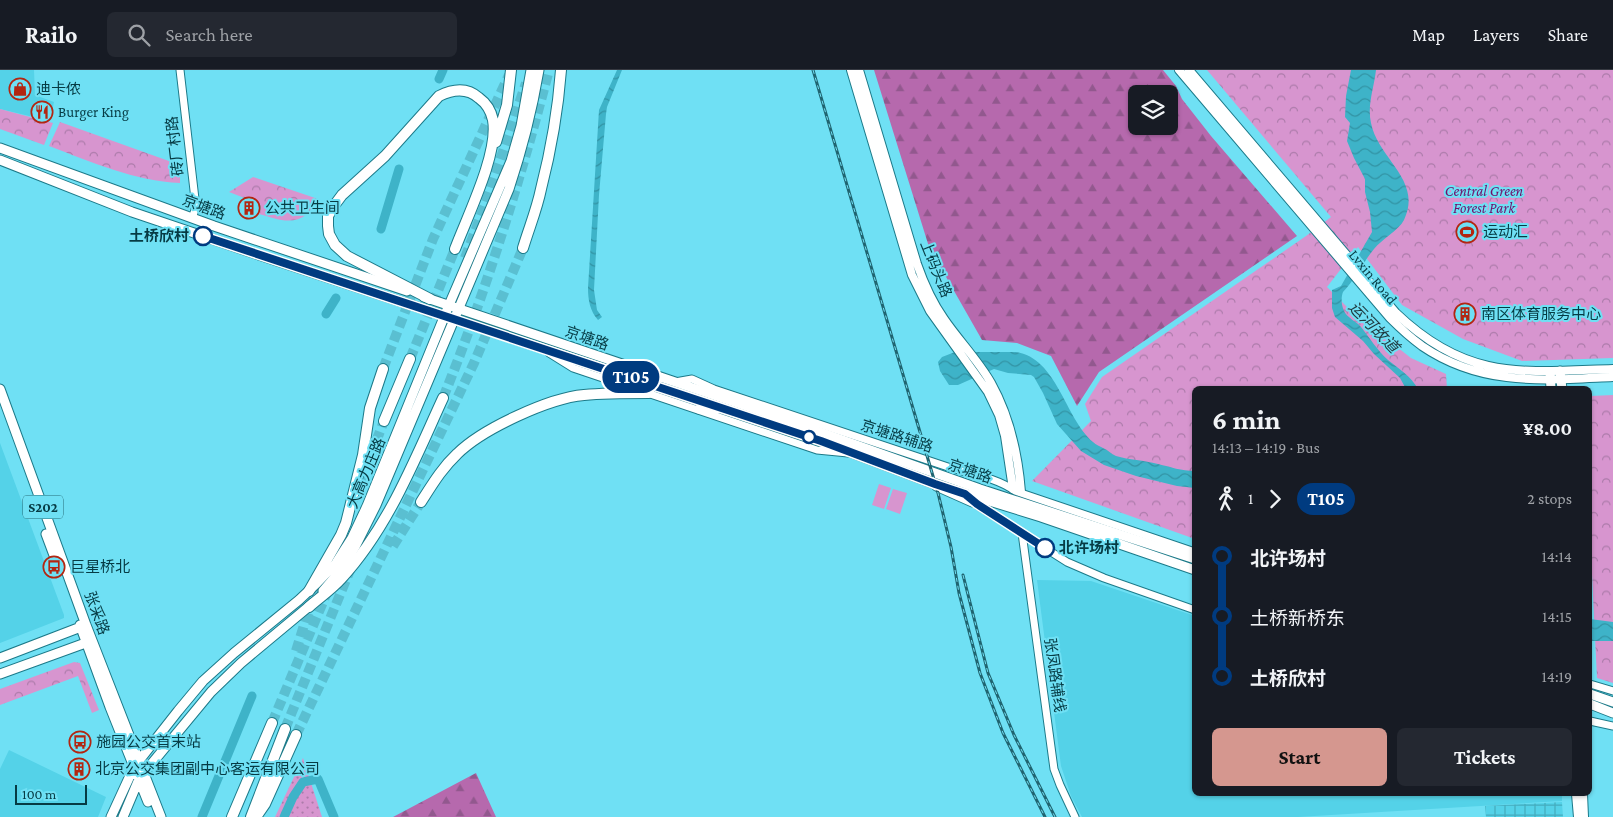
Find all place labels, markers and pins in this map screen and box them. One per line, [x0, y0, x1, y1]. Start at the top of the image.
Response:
shop icon: 迪卡侬 [8, 77, 32, 101]
place label: 迪卡侬 [36, 81, 81, 97]
restaurant icon: Burger King [30, 100, 54, 124]
place label: Burger King [58, 104, 129, 121]
building icon: 公共卫生间 [237, 196, 261, 220]
place label: 公共卫生间 [265, 200, 340, 216]
sports icon: 运动汇 [1455, 220, 1479, 244]
place label: 运动汇 [1483, 224, 1528, 240]
marker: 土桥欣村 [193, 226, 213, 246]
place label: 土桥欣村 [129, 227, 189, 244]
building icon: 南区体育服务中心 [1453, 302, 1477, 326]
place label: 南区体育服务中心 [1481, 306, 1601, 322]
unlabelled marker [802, 430, 816, 444]
marker: 北许场村 [1035, 538, 1055, 558]
place label: 北许场村 [1059, 539, 1119, 556]
bus stop icon: 巨星桥北 [42, 555, 66, 579]
place label: 巨星桥北 [70, 558, 130, 575]
bus stop icon: 施园公交首末站 [68, 730, 92, 754]
place label: 施园公交首末站 [96, 734, 201, 750]
building icon: 北京公交集团副中心客运有限公司 [67, 757, 91, 781]
place label: 北京公交集团副中心客运有限公司 [95, 760, 320, 777]

